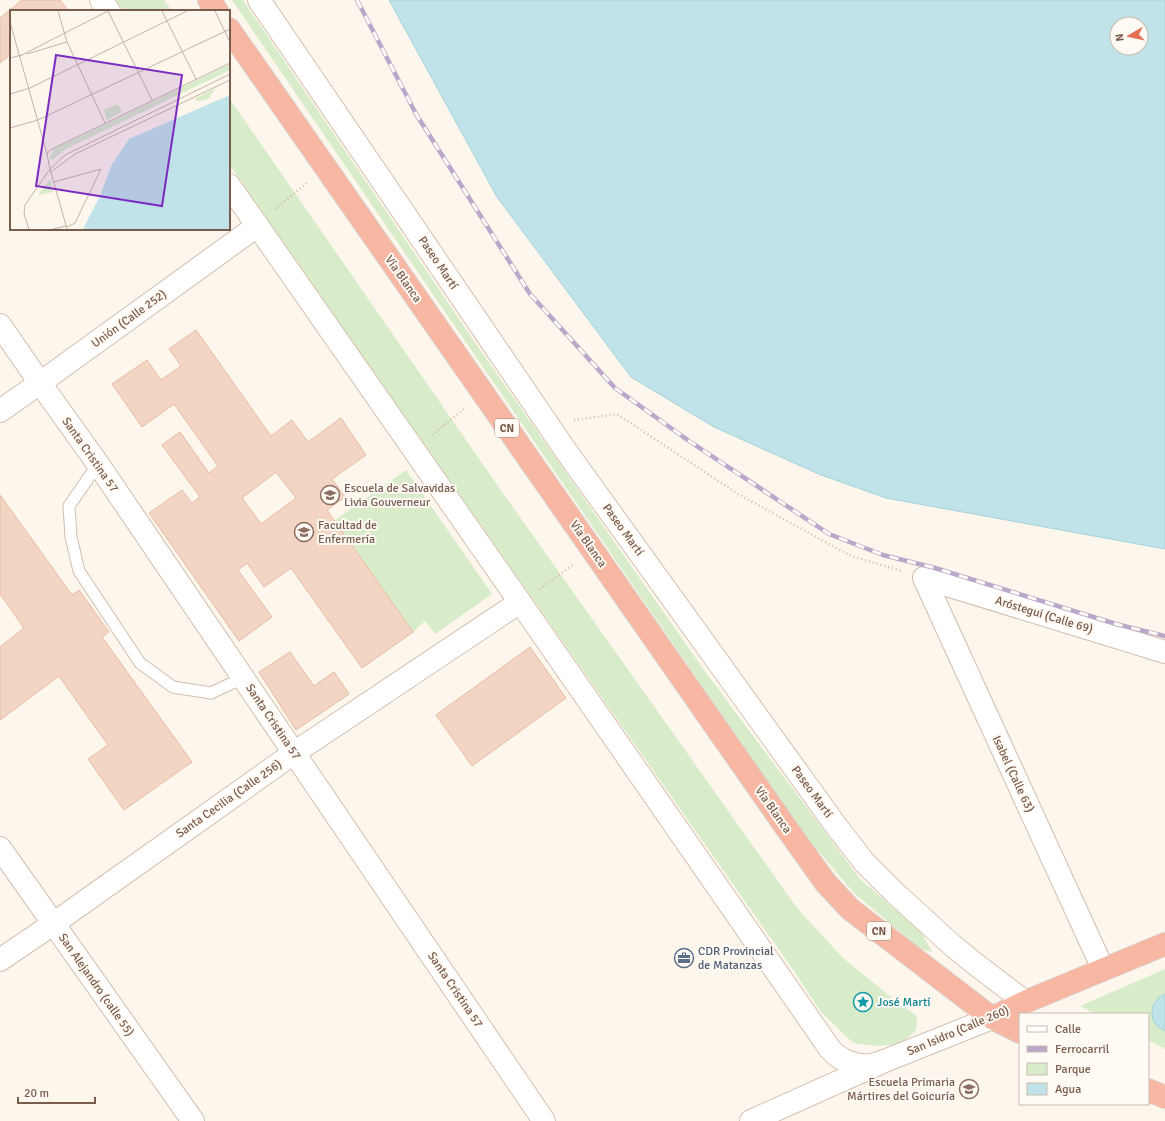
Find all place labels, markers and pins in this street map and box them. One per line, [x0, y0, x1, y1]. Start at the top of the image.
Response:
place label: Escuela de Salvavidas Livia Gouverneur [344, 481, 455, 510]
school or university icon: Escuela de Salvavidas Livia Gouverneur [319, 484, 341, 506]
place label: Facultad de Enfermería [318, 518, 377, 547]
school or university icon: Facultad de Enfermería [293, 521, 315, 543]
place label: CDR Provincial de Matanzas [698, 944, 774, 973]
office icon: CDR Provincial de Matanzas [673, 947, 695, 969]
place icon: José Martí [852, 991, 874, 1013]
place label: José Martí [877, 995, 931, 1010]
place label: Escuela Primaria Mártires del Goicuría [847, 1075, 955, 1104]
school or university icon: Escuela Primaria Mártires del Goicuría [958, 1078, 980, 1100]

